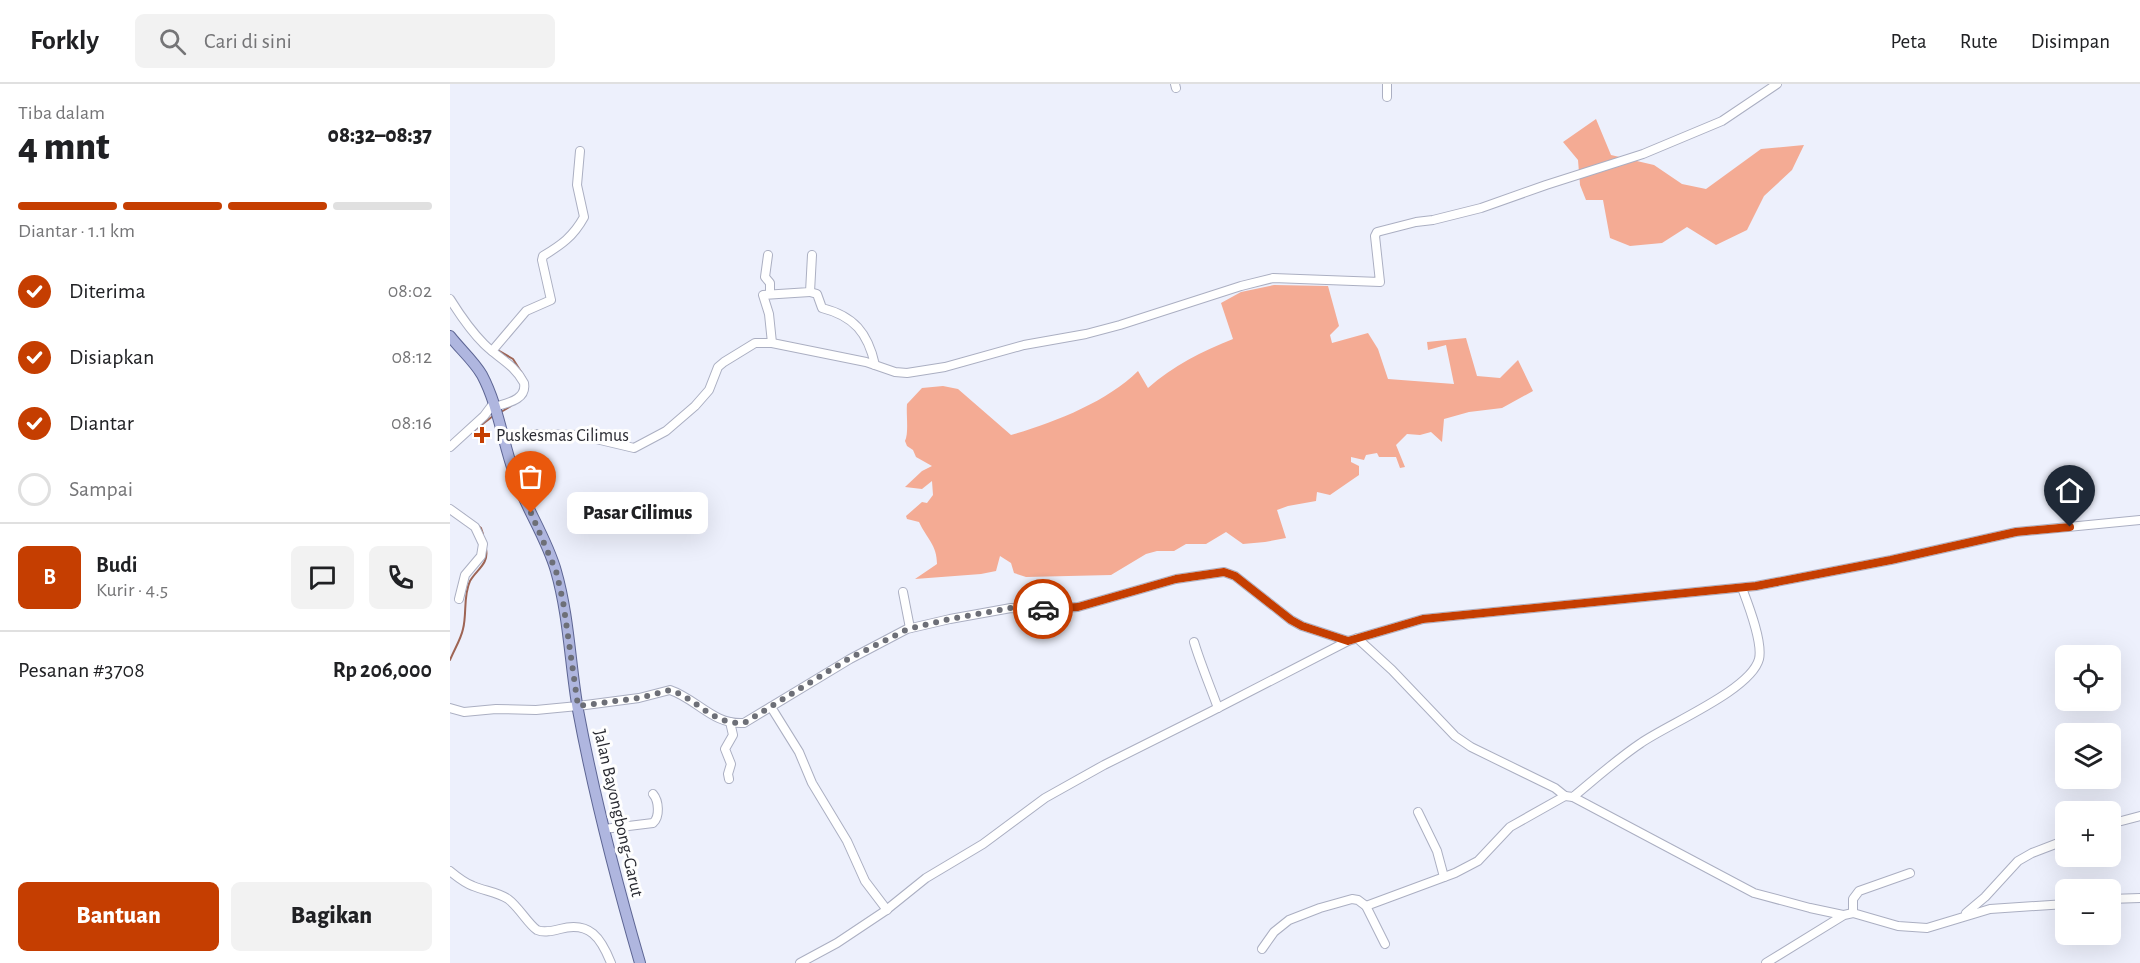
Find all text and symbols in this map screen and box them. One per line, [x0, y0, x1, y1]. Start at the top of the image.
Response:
search box [135, 14, 555, 68]
icon: search [156, 25, 189, 58]
text: Forkly [30, 27, 99, 55]
text: Cari di sini [204, 30, 292, 52]
text: Peta [1891, 31, 1927, 52]
text: Rute [1960, 31, 1998, 52]
text: Disimpan [2031, 31, 2110, 52]
text: Tiba dalam [18, 103, 105, 123]
text: 08:32–08:37 [328, 124, 432, 146]
text: 4 mnt [18, 128, 110, 167]
text: Diantar · 1.1 km [18, 221, 135, 241]
icon: check [18, 275, 51, 308]
text: Diterima [69, 280, 146, 302]
text: 08:02 [388, 281, 432, 301]
icon: check [18, 341, 51, 374]
text: Disiapkan [69, 346, 154, 368]
text: 08:12 [391, 347, 432, 367]
icon: check [18, 407, 51, 440]
text: Diantar [69, 412, 134, 434]
text: 08:16 [391, 413, 432, 433]
marker: Puskesmas Cilimus [473, 426, 491, 444]
place label: Puskesmas Cilimus [496, 427, 629, 445]
pin [505, 451, 556, 513]
icon: bag [514, 460, 547, 493]
pin [2044, 465, 2095, 527]
icon: home [2053, 474, 2086, 507]
text: Sampai [69, 478, 133, 500]
callout: Pasar Cilimus [567, 492, 708, 534]
text: Pasar Cilimus [583, 503, 692, 523]
button: chat [291, 546, 354, 609]
button: phone [369, 546, 432, 609]
text: Budi [96, 554, 138, 576]
text: B [43, 566, 56, 588]
courier [1013, 579, 1073, 639]
text: Kurir · 4.5 [96, 580, 168, 600]
icon: car [1027, 593, 1060, 626]
map controls [2055, 645, 2121, 945]
button: locate [2055, 645, 2121, 711]
text: Pesanan #3708 [18, 659, 145, 681]
text: Rp 206,000 [333, 659, 432, 681]
button: layers [2055, 723, 2121, 789]
street label: Jalan Bayongbong-Garut [590, 728, 646, 899]
button: + [2055, 801, 2121, 867]
button: − [2055, 879, 2121, 945]
button: Bantuan [18, 882, 219, 951]
button: Bagikan [231, 882, 432, 951]

